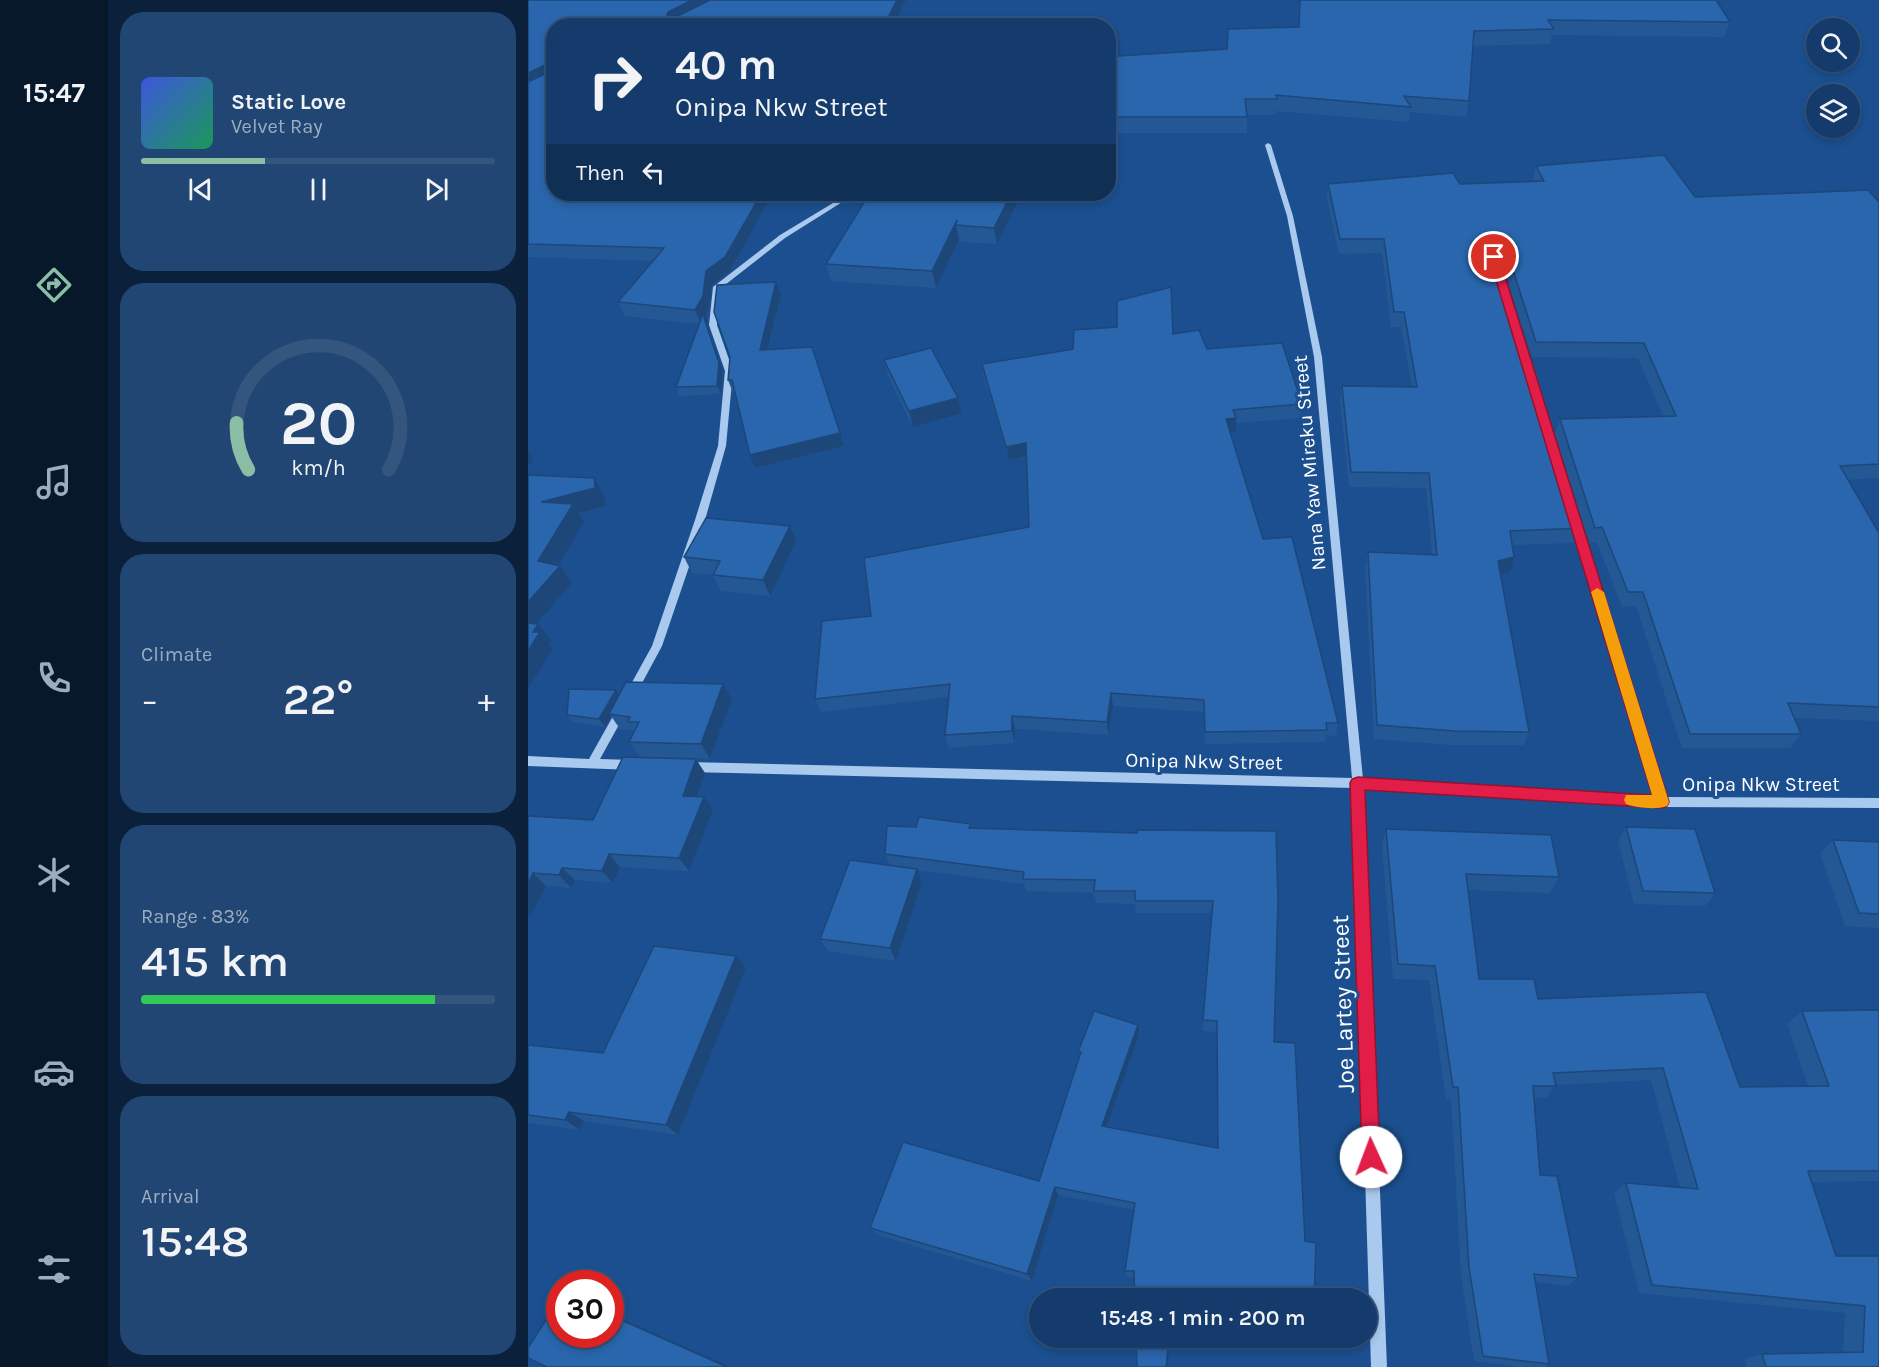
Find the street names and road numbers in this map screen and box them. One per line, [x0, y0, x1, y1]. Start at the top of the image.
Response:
street label: Nana Yaw Mireku Street [1289, 354, 1330, 572]
street label: Onipa Nkw Street [1125, 749, 1283, 774]
street label: Onipa Nkw Street [1682, 773, 1840, 796]
street label: Joe Lartey Street [1326, 915, 1360, 1093]

